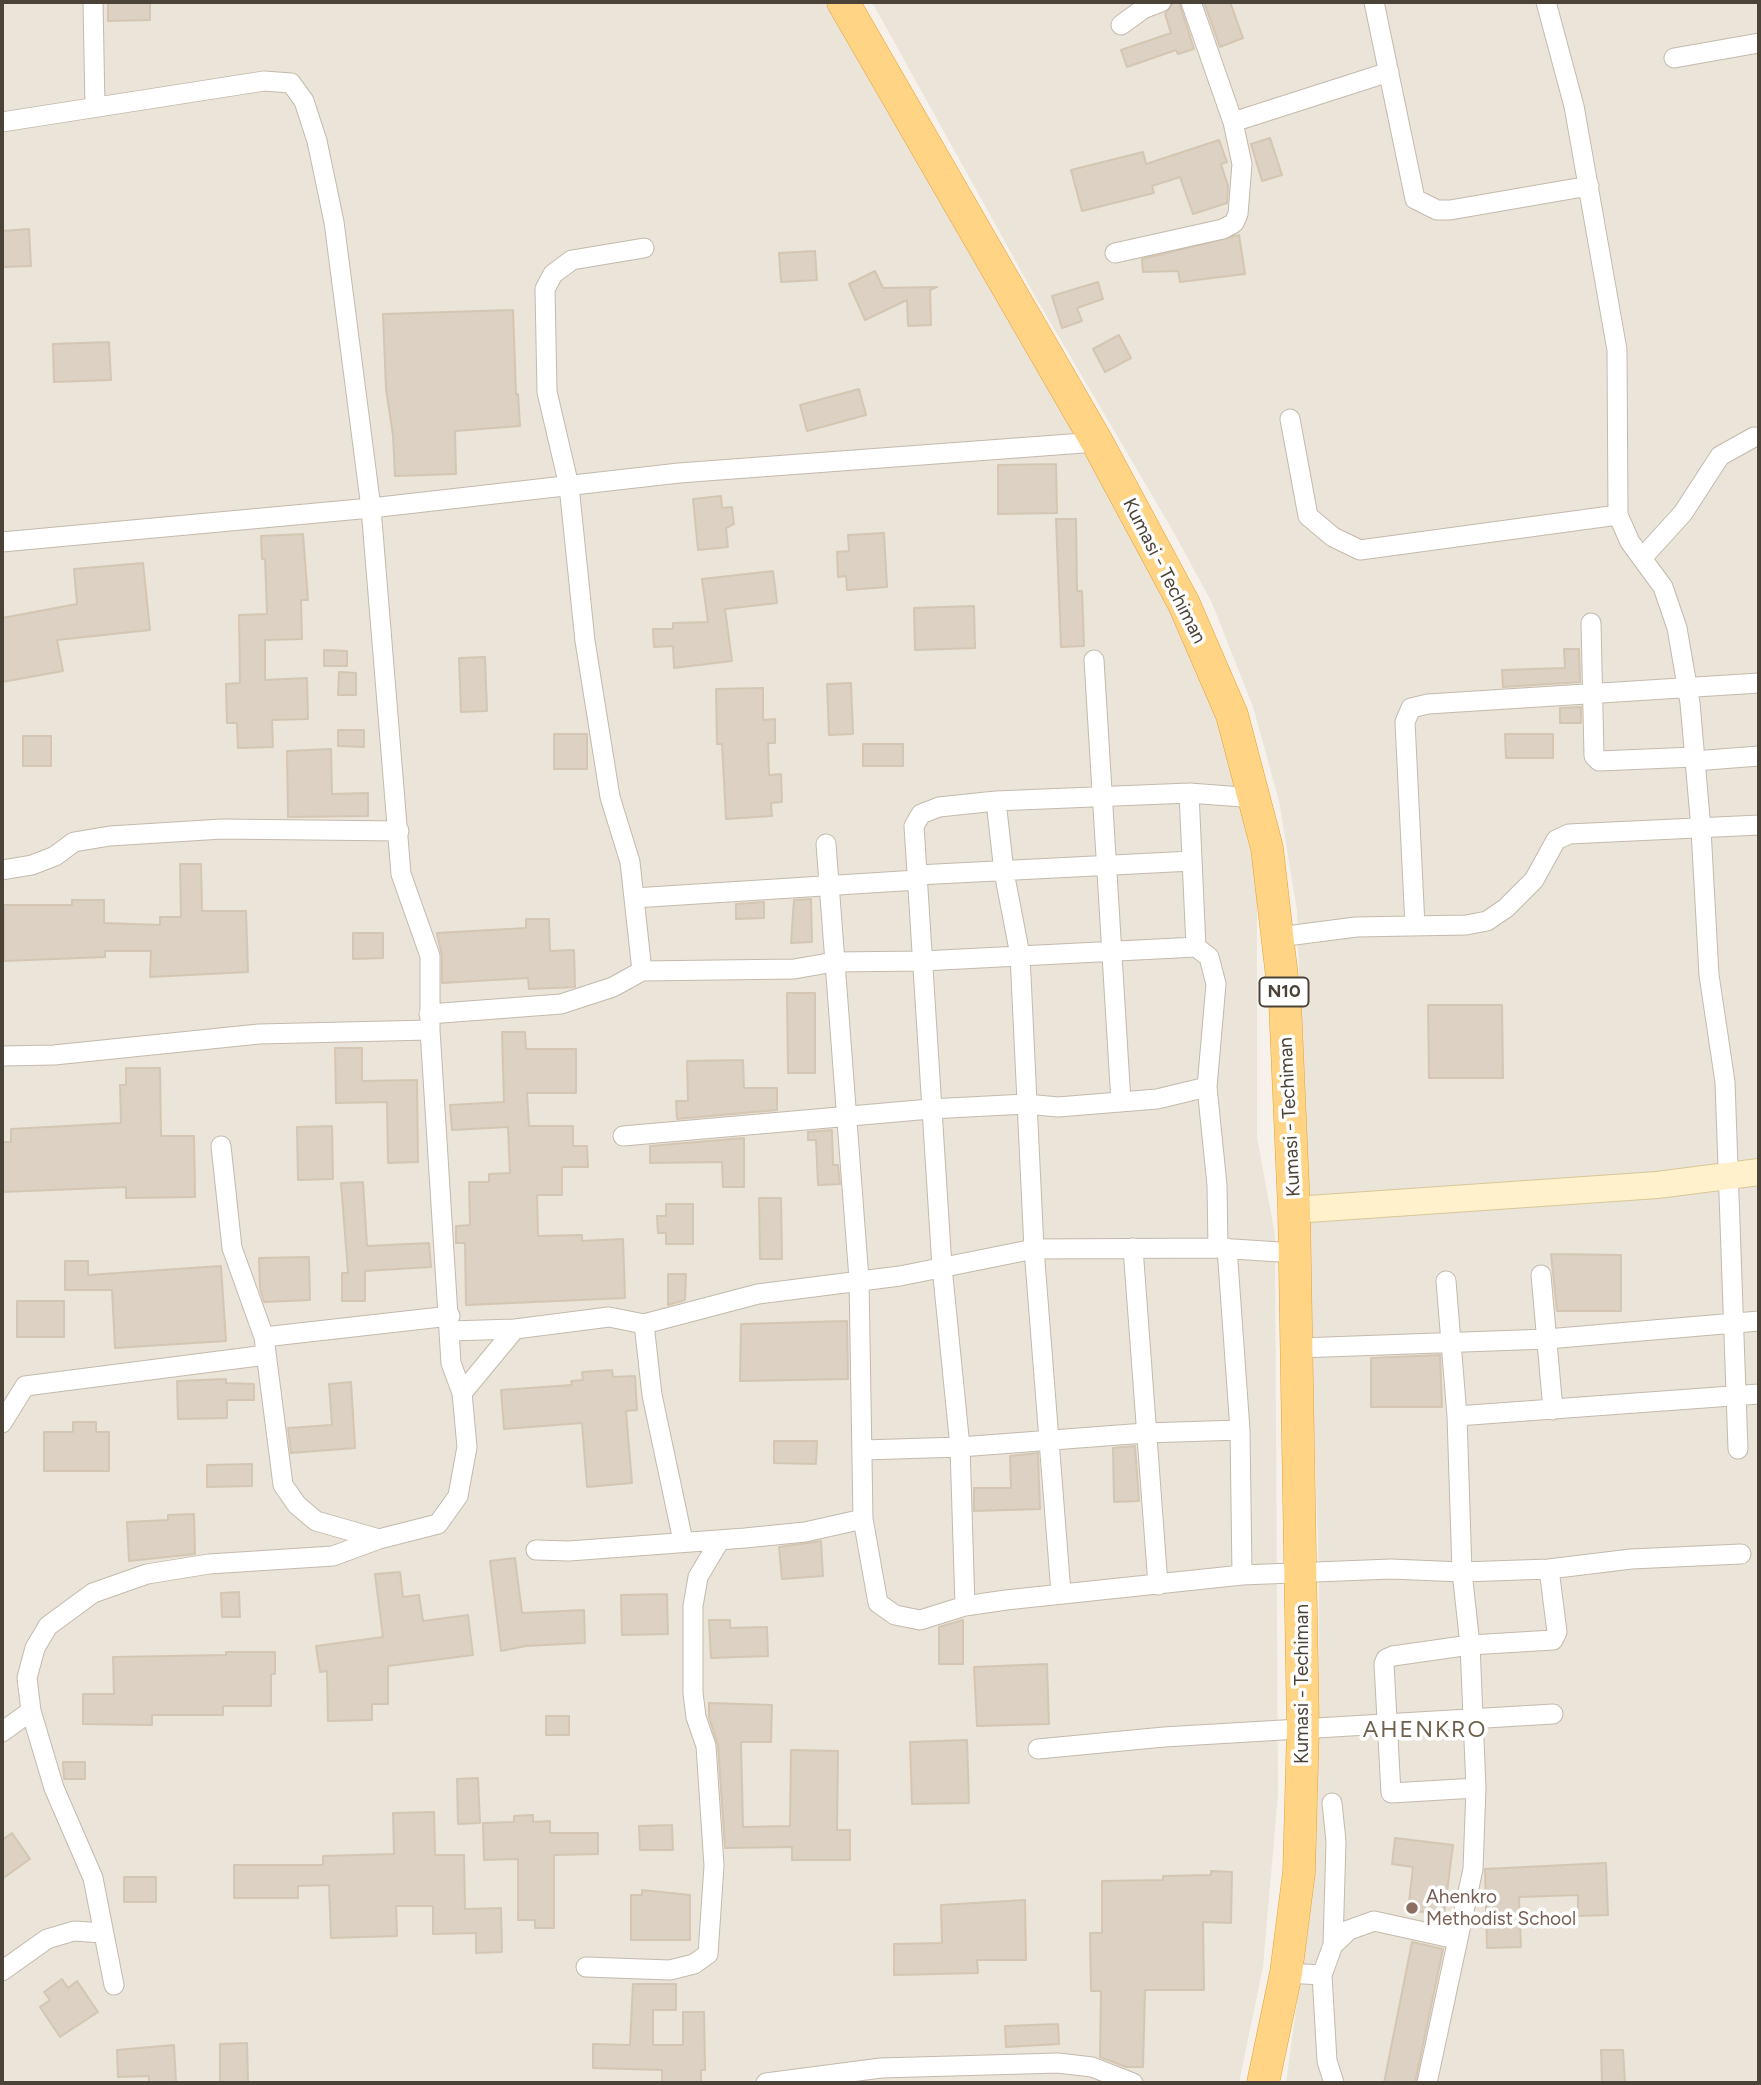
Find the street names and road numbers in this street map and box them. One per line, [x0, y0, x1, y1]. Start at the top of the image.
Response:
street label: Kumasi - Techiman [1118, 495, 1210, 647]
road number: N10 [1260, 978, 1308, 1007]
street label: Kumasi - Techiman [1274, 1037, 1306, 1197]
street label: Kumasi - Techiman [1291, 1604, 1313, 1764]

